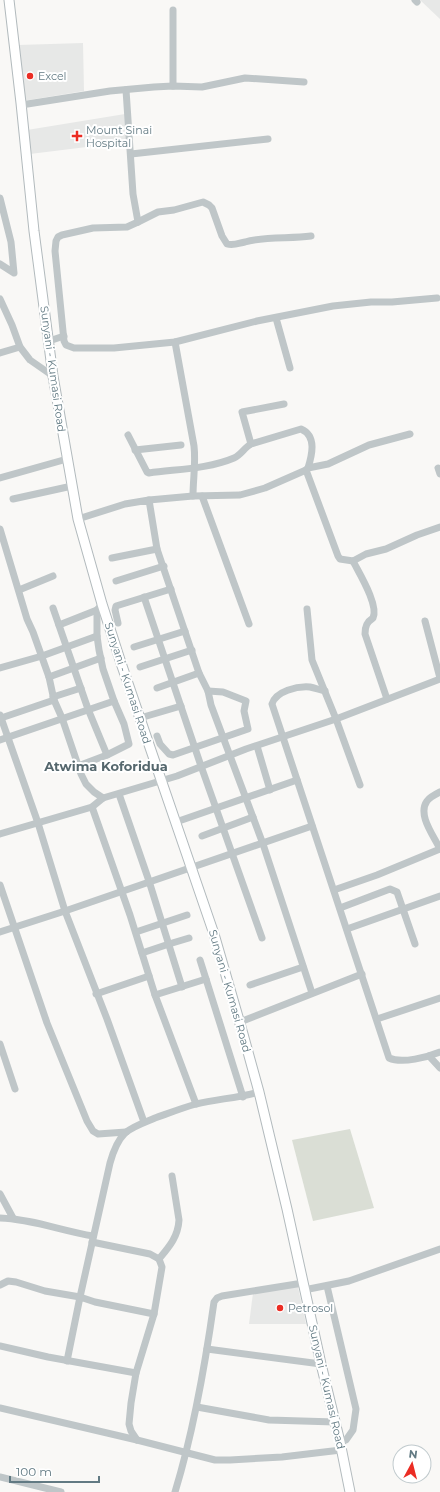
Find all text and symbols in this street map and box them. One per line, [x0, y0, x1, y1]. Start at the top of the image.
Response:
place label: Excel [38, 69, 67, 83]
marker: Excel [25, 71, 35, 81]
place label: Mount Sinai Hospital [86, 123, 152, 150]
marker: Mount Sinai Hospital [71, 130, 83, 142]
street label: Sunyani - Kumasi Road [37, 305, 69, 433]
street label: Sunyani - Kumasi Road [102, 620, 154, 746]
district label: Atwima Koforidua [43, 758, 168, 774]
street label: Sunyani - Kumasi Road [206, 928, 254, 1054]
place label: Petrosol [288, 1301, 333, 1315]
marker: Petrosol [275, 1303, 285, 1313]
street label: Sunyani - Kumasi Road [306, 1323, 348, 1451]
north arrow [392, 1444, 432, 1484]
text: N [408, 1447, 418, 1462]
scale bar [10, 1458, 99, 1484]
text: 100 m [16, 1464, 52, 1479]

